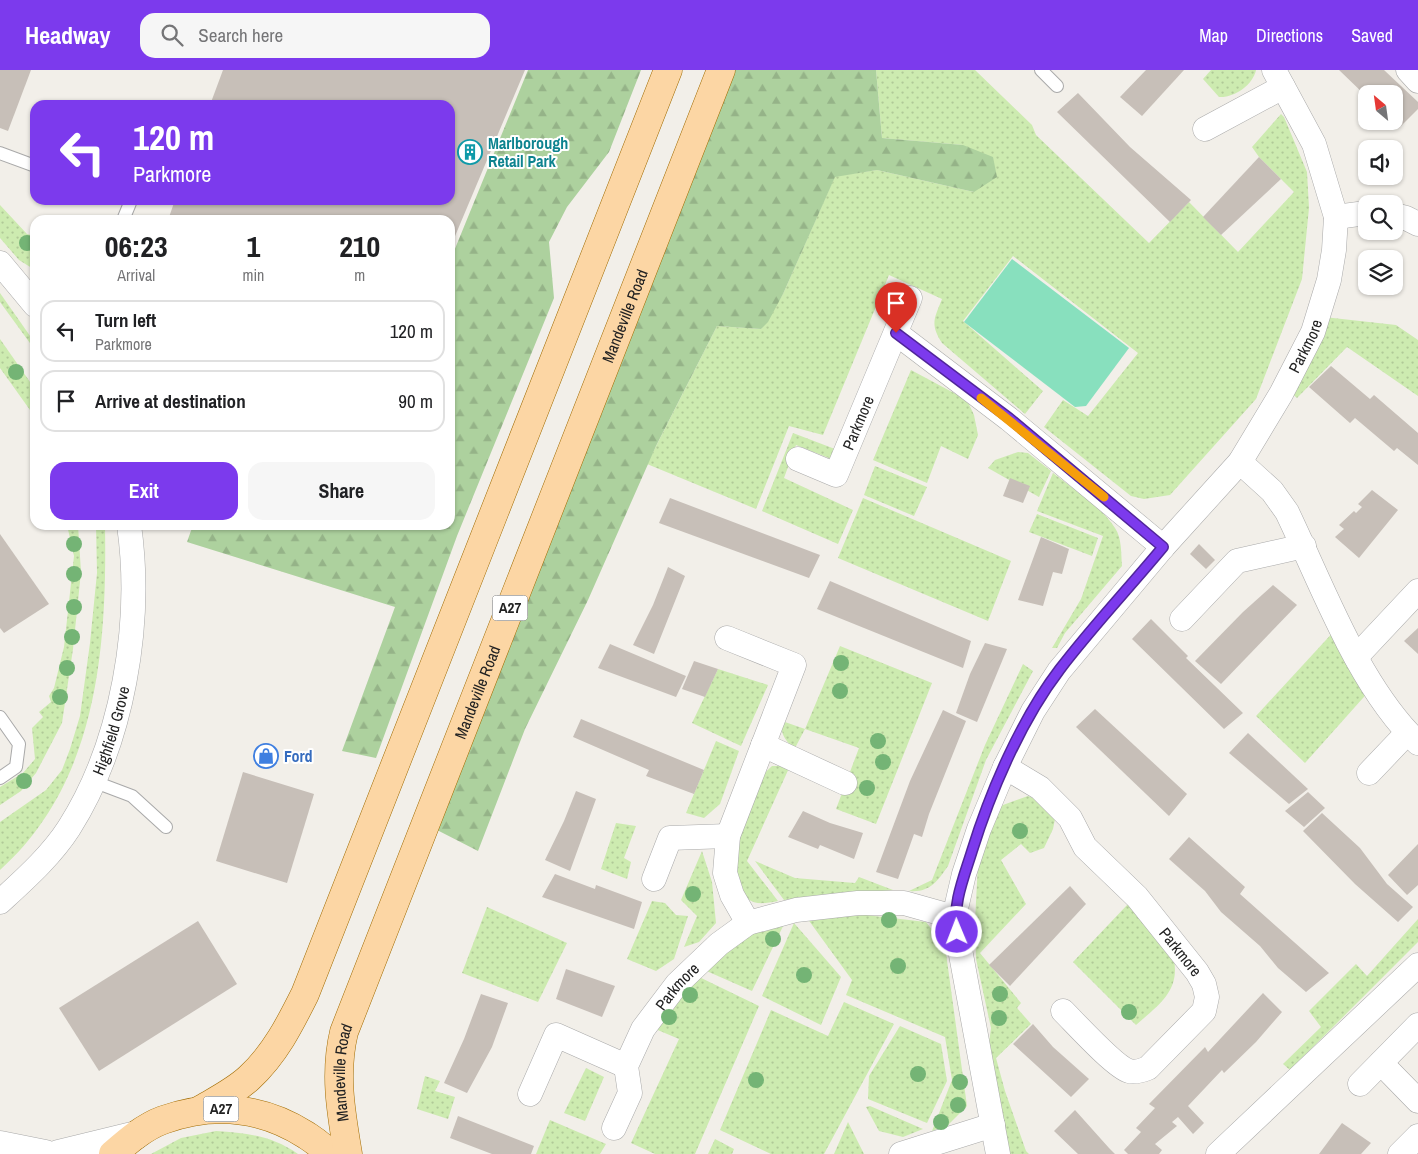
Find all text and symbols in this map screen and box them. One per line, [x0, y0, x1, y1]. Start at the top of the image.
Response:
search box [140, 13, 490, 58]
text: Headway [25, 19, 110, 51]
icon: search [158, 21, 186, 49]
text: Search here [198, 22, 283, 48]
text: Map [1199, 23, 1228, 48]
text: Directions [1256, 23, 1323, 48]
text: Saved [1351, 23, 1393, 48]
north arrow [1358, 85, 1402, 130]
map controls [1358, 85, 1403, 295]
text: 120 m [133, 114, 214, 161]
icon: left [50, 120, 115, 185]
place label: Marlborough Retail Park [488, 132, 568, 172]
building icon: Marlborough Retail Park [457, 139, 483, 165]
button: sound [1358, 140, 1403, 185]
text: Parkmore [133, 159, 211, 189]
button: search [1358, 195, 1403, 240]
text: 06:23 [105, 226, 168, 266]
text: 1 [247, 226, 260, 266]
text: 210 [339, 226, 380, 266]
button: layers [1358, 250, 1403, 295]
text: Arrival [117, 264, 155, 286]
text: min [242, 264, 264, 286]
text: m [354, 264, 365, 286]
street label: Mandeville Road [596, 266, 653, 366]
pin [875, 282, 917, 333]
icon: arrive [882, 289, 910, 317]
text: Turn left [95, 307, 156, 333]
icon: left [52, 317, 80, 345]
street label: Parkmore [1283, 317, 1327, 376]
text: 120 m [390, 318, 433, 344]
text: Parkmore [95, 333, 152, 355]
icon: arrive [52, 387, 80, 415]
text: Arrive at destination [95, 388, 246, 414]
text: 90 m [398, 388, 433, 414]
street label: Parkmore [837, 392, 879, 453]
button: Exit [50, 462, 238, 520]
button: Share [248, 462, 435, 520]
road number: A27 [492, 596, 528, 620]
street label: Mandeville Road [449, 642, 505, 742]
street label: Highfield Grove [87, 684, 134, 778]
shop icon: Ford [253, 743, 279, 769]
place label: Ford [284, 745, 313, 767]
position arrow [930, 905, 982, 957]
street label: Parkmore [1154, 923, 1207, 981]
street label: Parkmore [650, 958, 704, 1015]
street label: Mandeville Road [328, 1020, 357, 1123]
road number: A27 [204, 1096, 238, 1122]

